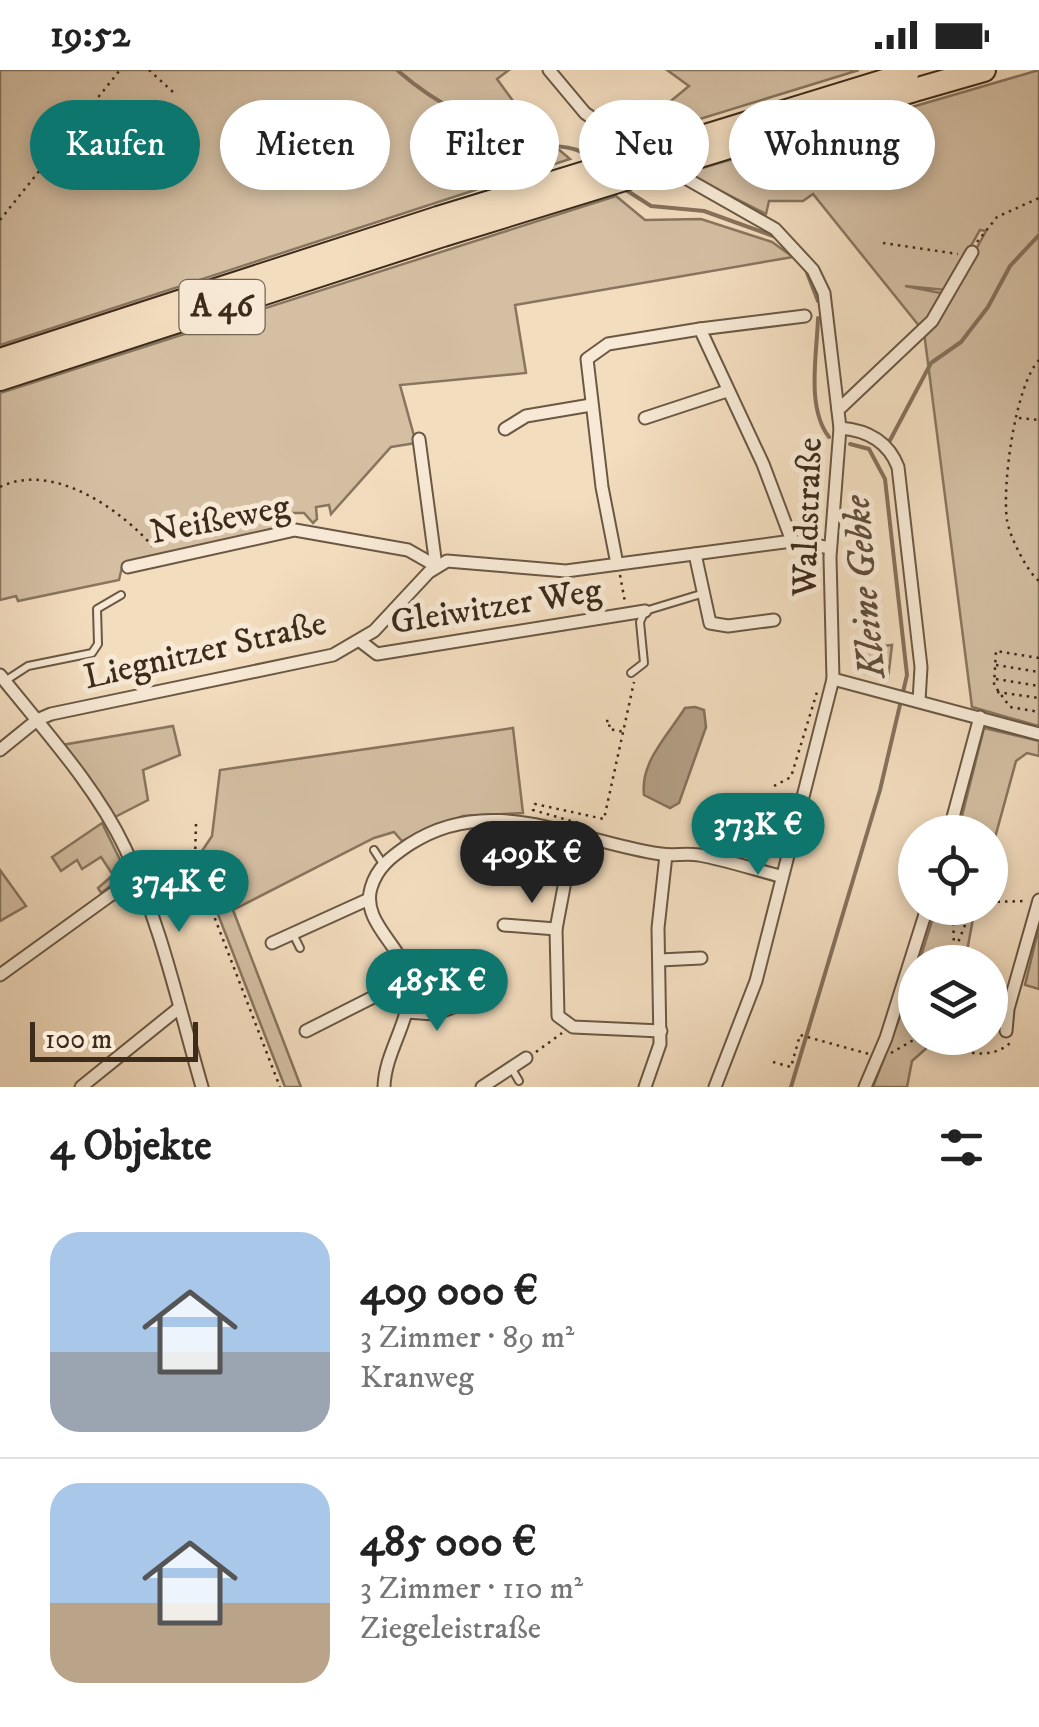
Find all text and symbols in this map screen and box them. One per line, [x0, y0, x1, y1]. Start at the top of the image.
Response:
text: 19:52 [50, 11, 130, 59]
chip: Kaufen [30, 100, 200, 190]
chip: Mieten [220, 100, 390, 190]
chip: Filter [410, 100, 559, 190]
chip: Neu [579, 100, 709, 190]
chip: Wohnung [729, 100, 935, 190]
road number: A 46 [180, 280, 264, 334]
street label: Waldstraße [783, 437, 833, 598]
street label: Neißeweg [147, 485, 294, 555]
water label: Kleine Gebke [833, 492, 897, 682]
street label: Gleiwitzer Weg [387, 568, 606, 645]
street label: Liegnitzer Straße [79, 602, 331, 700]
pin: 373K € [677, 793, 839, 878]
text: 373K € [714, 805, 802, 845]
map controls [898, 815, 1008, 1055]
button: locate [898, 815, 1008, 925]
pin: 409K € [451, 821, 613, 906]
text: 409K € [482, 833, 582, 873]
pin: 374K € [98, 850, 260, 935]
text: 374K € [132, 862, 226, 902]
button: layers [898, 945, 1008, 1055]
pin: 485K € [356, 949, 518, 1034]
text: 485K € [388, 961, 486, 1001]
scale bar [30, 1017, 198, 1061]
text: 100 m [45, 1022, 112, 1057]
icon: filters [934, 1120, 989, 1175]
text: 4 Objekte [50, 1121, 212, 1173]
text: 409 000 € [360, 1266, 538, 1318]
icon: home [130, 1272, 250, 1392]
text: 3 Zimmer · 89 m² [360, 1318, 574, 1358]
text: Kranweg [360, 1358, 474, 1398]
text: 485 000 € [360, 1517, 537, 1569]
icon: home [130, 1523, 250, 1643]
text: 3 Zimmer · 110 m² [360, 1569, 583, 1609]
text: Ziegeleistraße [360, 1609, 541, 1649]

